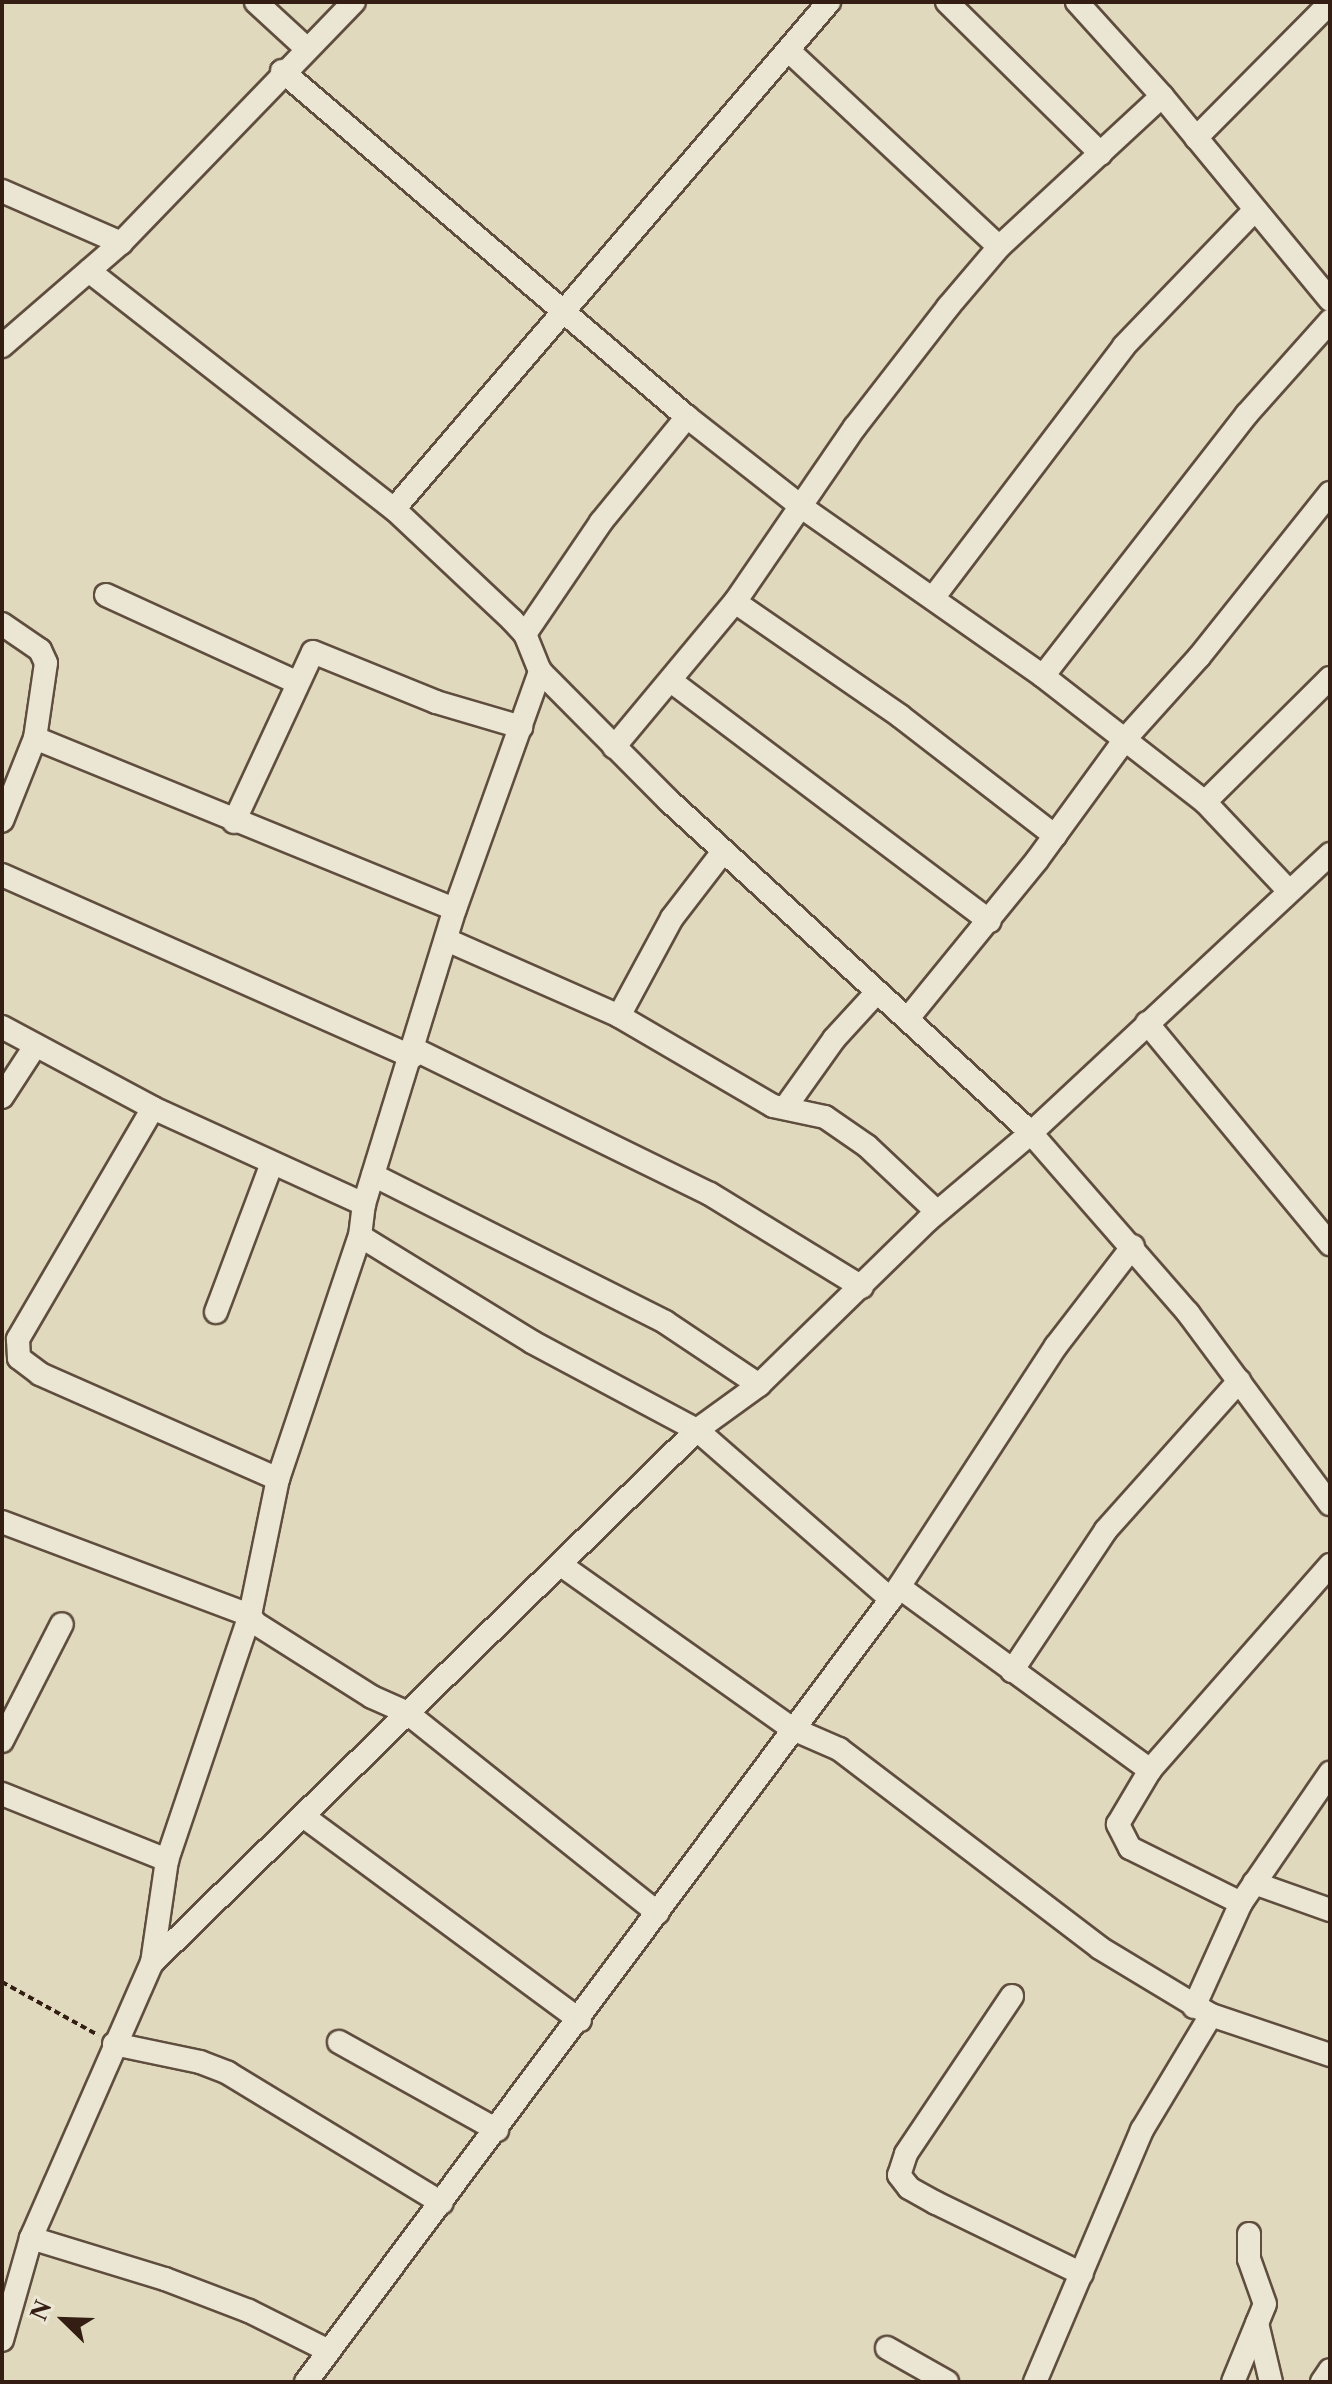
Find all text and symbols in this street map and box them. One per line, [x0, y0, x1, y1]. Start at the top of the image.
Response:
north arrow [24, 2280, 104, 2360]
text: N [25, 2296, 58, 2325]

